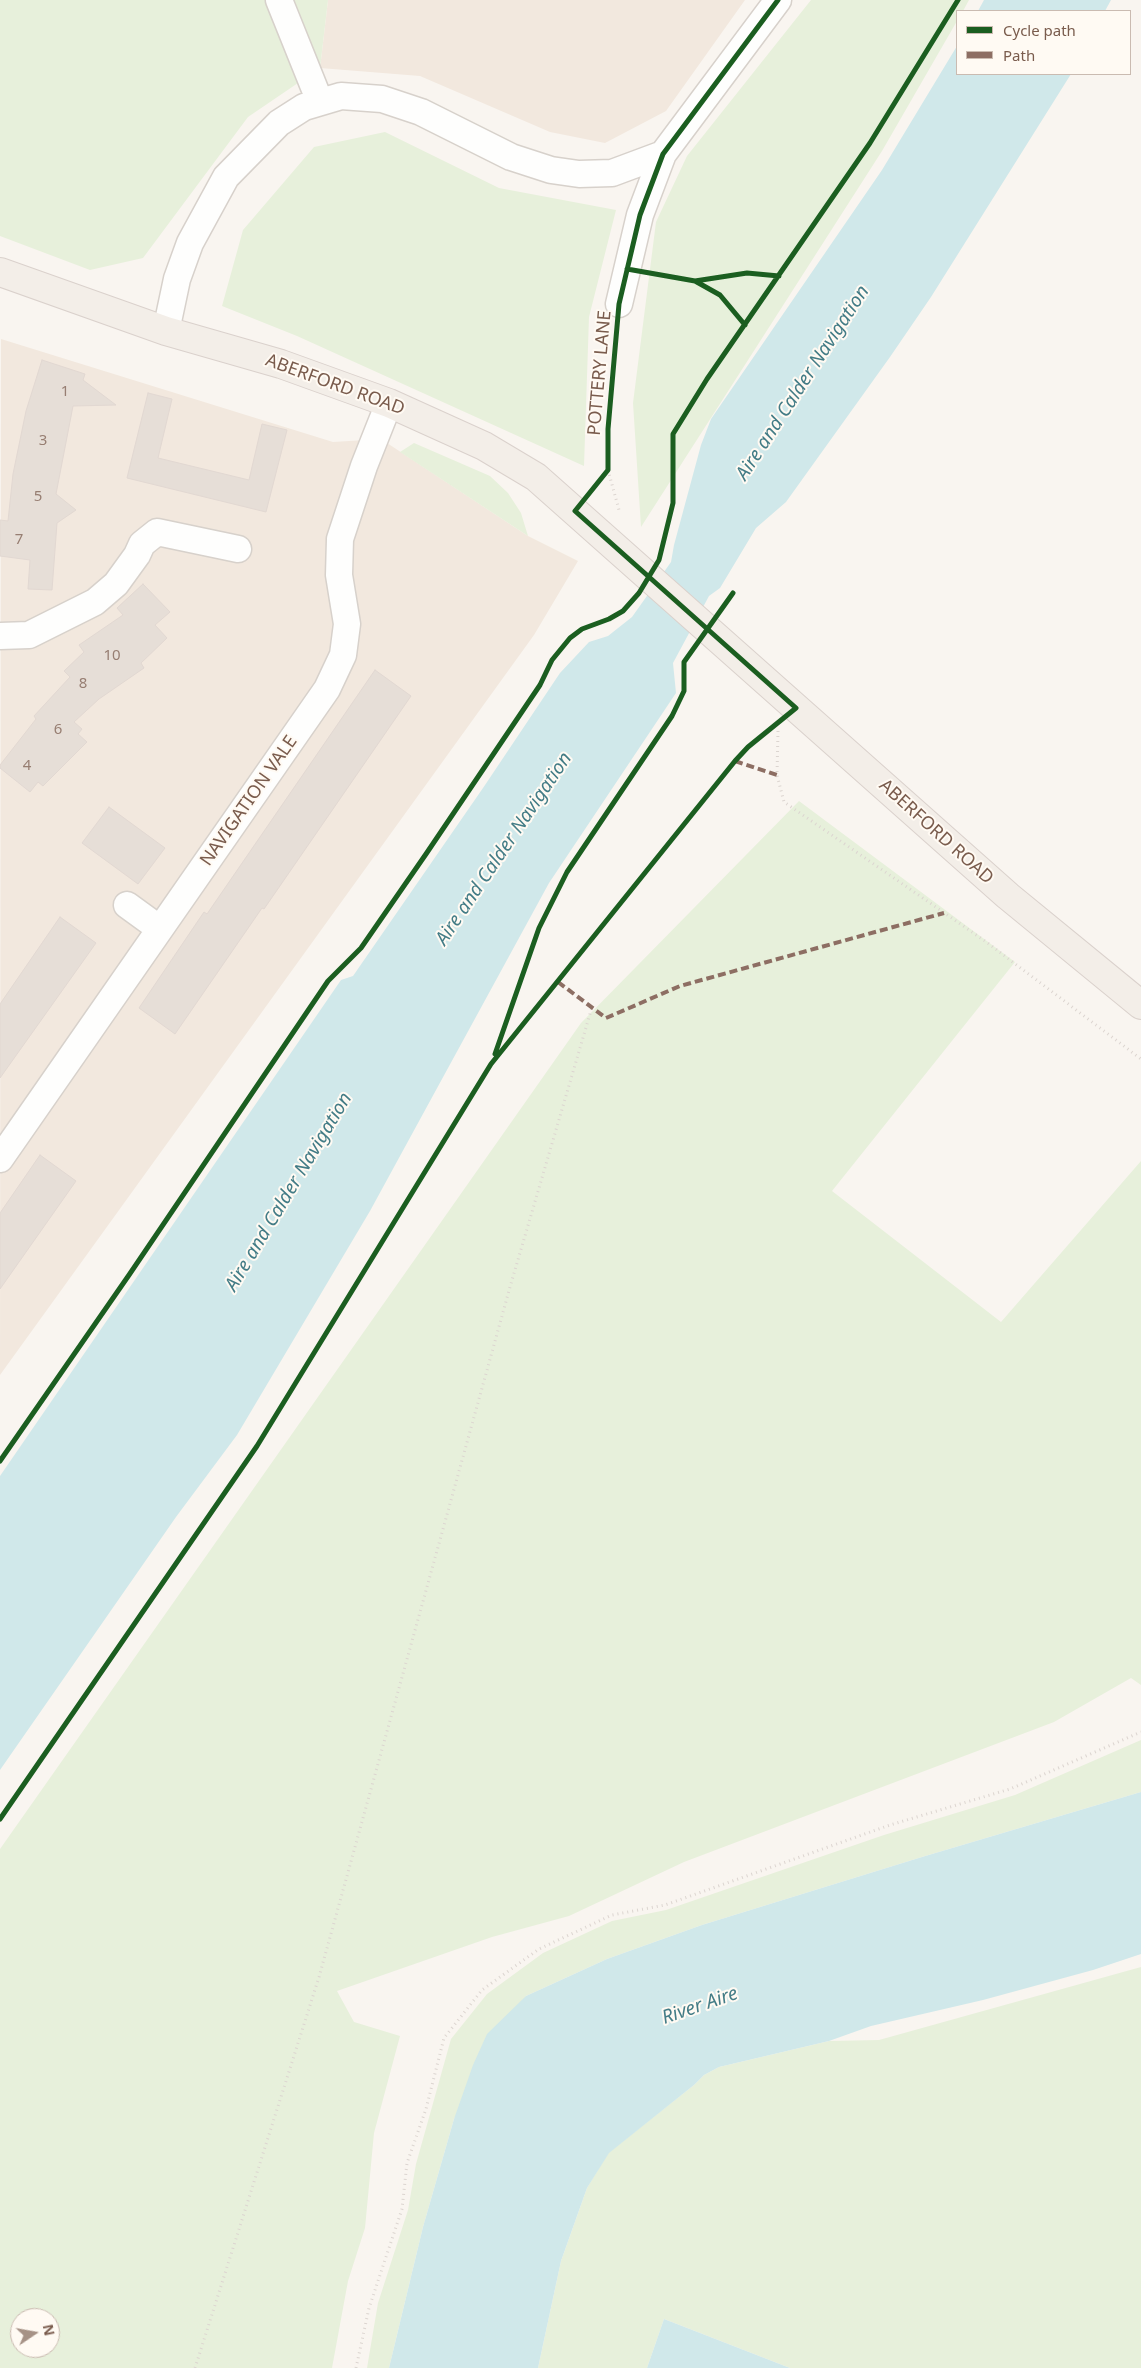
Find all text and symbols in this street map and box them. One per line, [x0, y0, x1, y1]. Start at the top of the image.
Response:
legend [956, 10, 1131, 75]
text: Cycle path [1003, 20, 1076, 40]
text: Path [1003, 45, 1035, 65]
water label: Aire and Calder Navigation [732, 281, 874, 485]
street label: POTTERY LANE [584, 310, 616, 436]
street label: ABERFORD ROAD [263, 350, 407, 420]
house number: 1 [61, 383, 69, 401]
house number: 3 [39, 432, 47, 450]
house number: 5 [34, 488, 42, 506]
house number: 7 [15, 531, 23, 549]
house number: 10 [103, 647, 121, 665]
house number: 8 [79, 675, 87, 693]
house number: 6 [54, 721, 62, 739]
street label: NAVIGATION VALE [196, 732, 302, 870]
water label: Aire and Calder Navigation [431, 748, 577, 950]
house number: 4 [23, 757, 31, 775]
street label: ABERFORD ROAD [874, 775, 998, 889]
water label: Aire and Calder Navigation [221, 1089, 357, 1295]
water label: River Aire [659, 1982, 741, 2030]
north arrow [10, 2308, 60, 2358]
text: N [39, 2322, 60, 2338]

